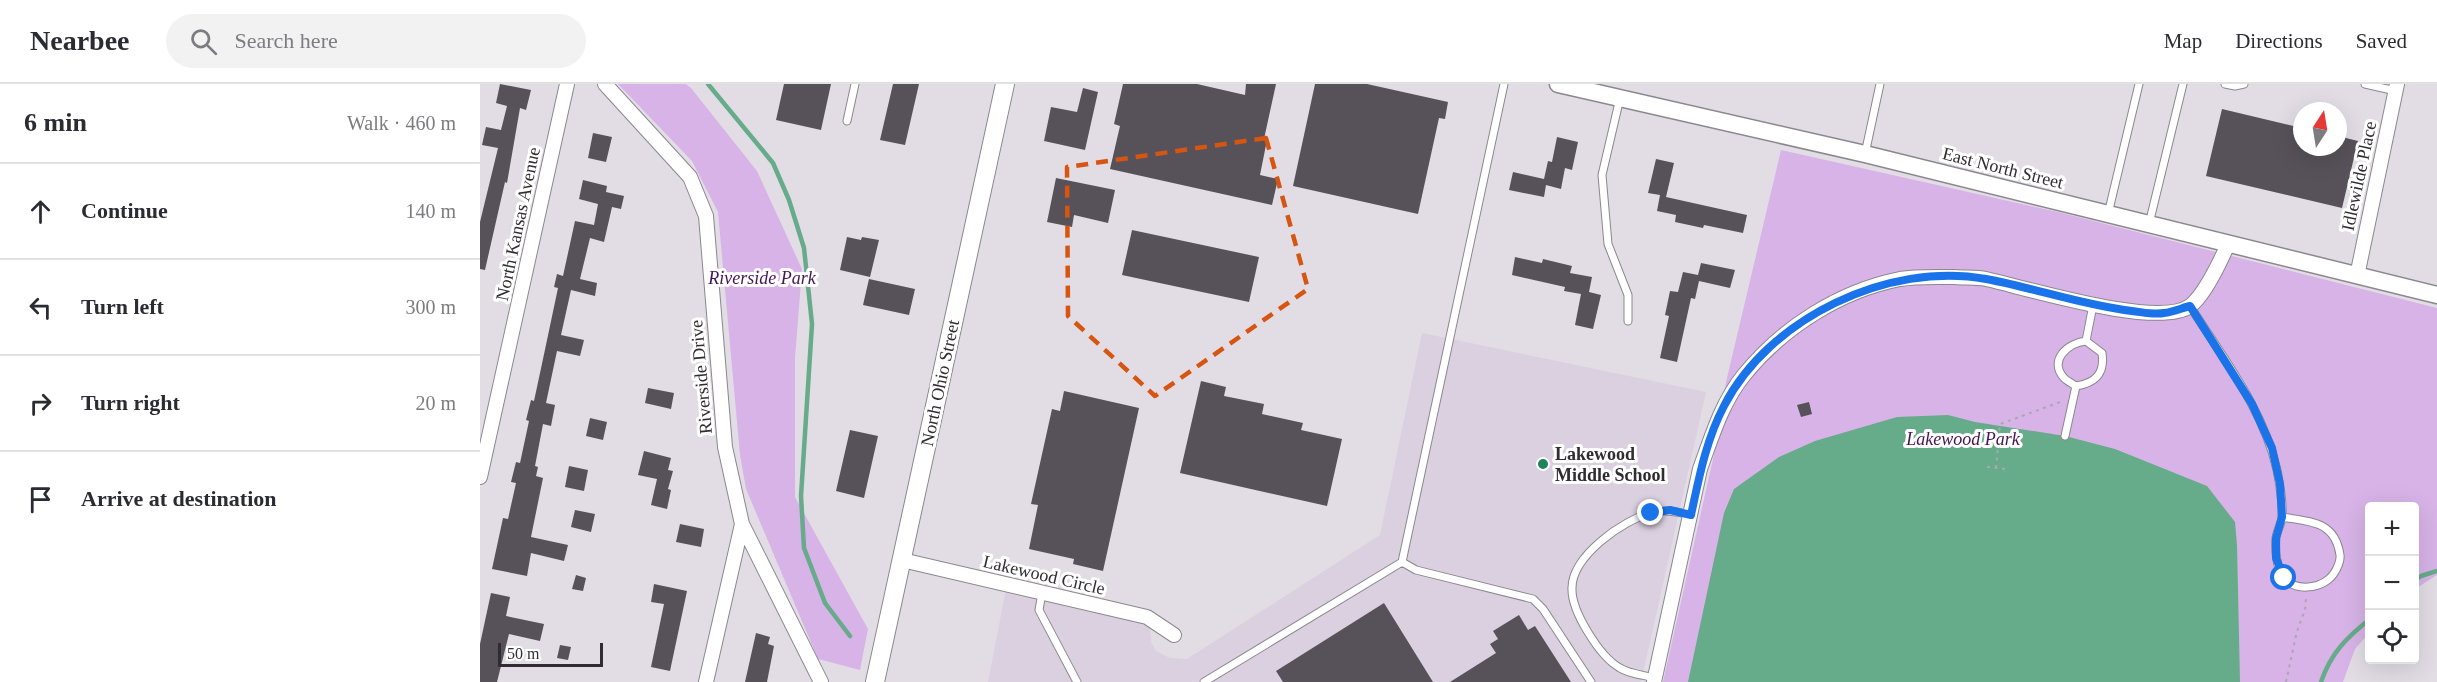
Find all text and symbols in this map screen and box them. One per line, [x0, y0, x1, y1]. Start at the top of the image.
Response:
search box [166, 14, 586, 68]
text: Nearbee [30, 25, 130, 56]
icon: search [187, 25, 220, 58]
text: Search here [235, 28, 338, 53]
text: Map [2164, 29, 2202, 53]
text: Directions [2235, 29, 2323, 53]
text: Saved [2356, 29, 2407, 53]
north arrow [2293, 102, 2347, 156]
text: 6 min [24, 108, 87, 137]
text: Walk · 460 m [347, 112, 456, 134]
street label: Idlewilde Place [2338, 119, 2380, 233]
street label: East North Street [1940, 143, 2066, 193]
street label: North Kansas Avenue [492, 145, 544, 303]
icon: ahead [24, 195, 57, 228]
text: Continue [81, 198, 168, 223]
text: 140 m [405, 200, 456, 222]
park label: Riverside Park [707, 268, 817, 288]
icon: left [24, 291, 57, 324]
text: Turn left [81, 294, 164, 319]
text: 300 m [405, 296, 456, 318]
street label: North Ohio Street [917, 318, 963, 448]
street label: Riverside Drive [686, 319, 716, 435]
icon: right [24, 387, 57, 420]
text: Turn right [81, 390, 180, 415]
text: 20 m [415, 392, 456, 414]
park label: Lakewood Park [1905, 429, 2021, 449]
place label: Lakewood Middle School [1555, 444, 1666, 485]
marker: Lakewood Middle School [1536, 457, 1550, 471]
icon: arrive [24, 483, 57, 516]
text: Arrive at destination [81, 486, 277, 511]
route end [1637, 499, 1663, 525]
map controls [2365, 502, 2419, 664]
button: + [2365, 502, 2419, 556]
street label: Lakewood Circle [981, 551, 1107, 599]
button: − [2365, 556, 2419, 610]
route start [2270, 564, 2296, 590]
button: locate [2365, 610, 2419, 664]
scale bar [498, 640, 603, 668]
text: 50 m [507, 645, 539, 662]

